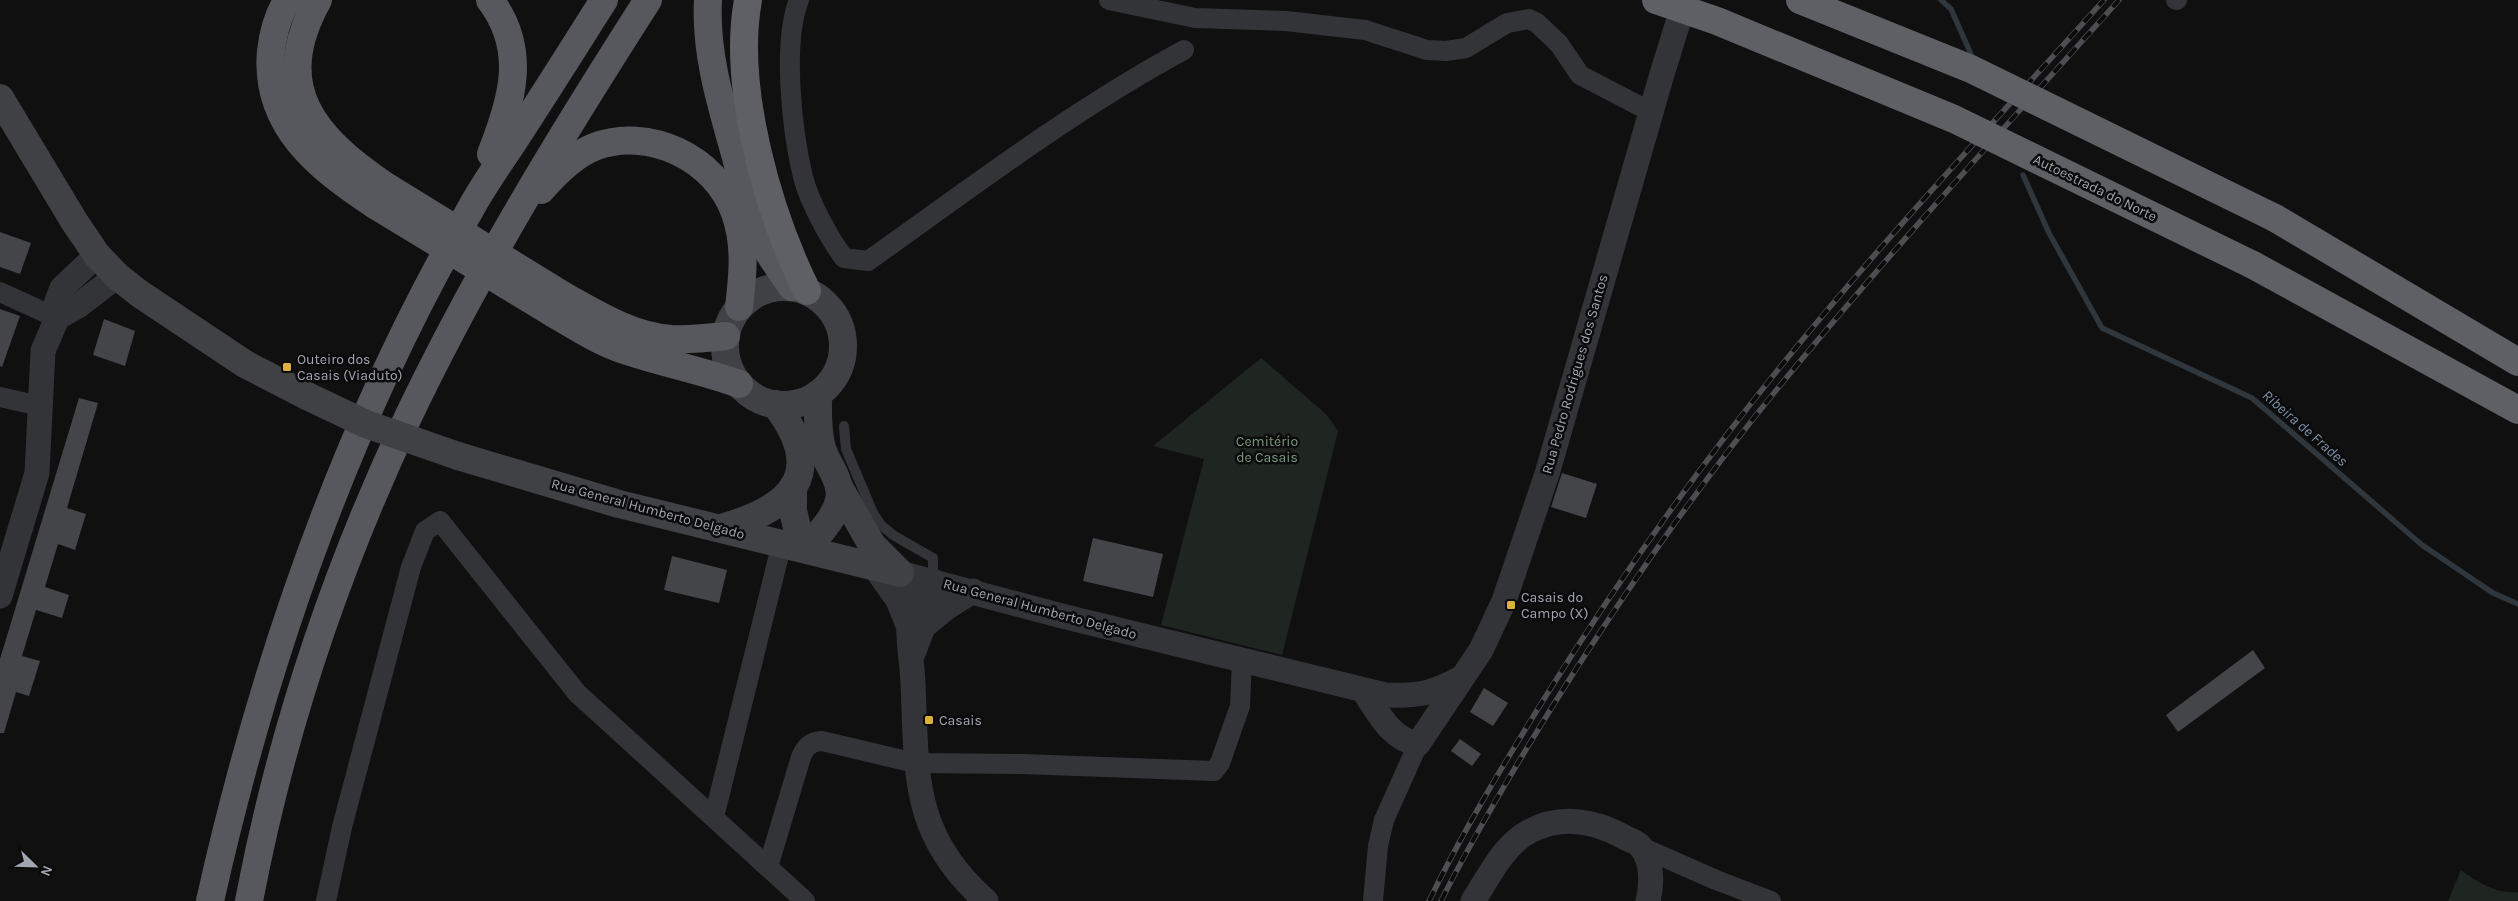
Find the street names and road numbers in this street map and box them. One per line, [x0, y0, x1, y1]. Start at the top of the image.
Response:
street label: Autoestrada do Norte [2030, 151, 2160, 225]
street label: Rua Pedro Rodrigues dos Santos [1538, 272, 1612, 476]
street label: Rua General Humberto Delgado [549, 475, 747, 543]
street label: Rua General Humberto Delgado [941, 575, 1139, 643]

